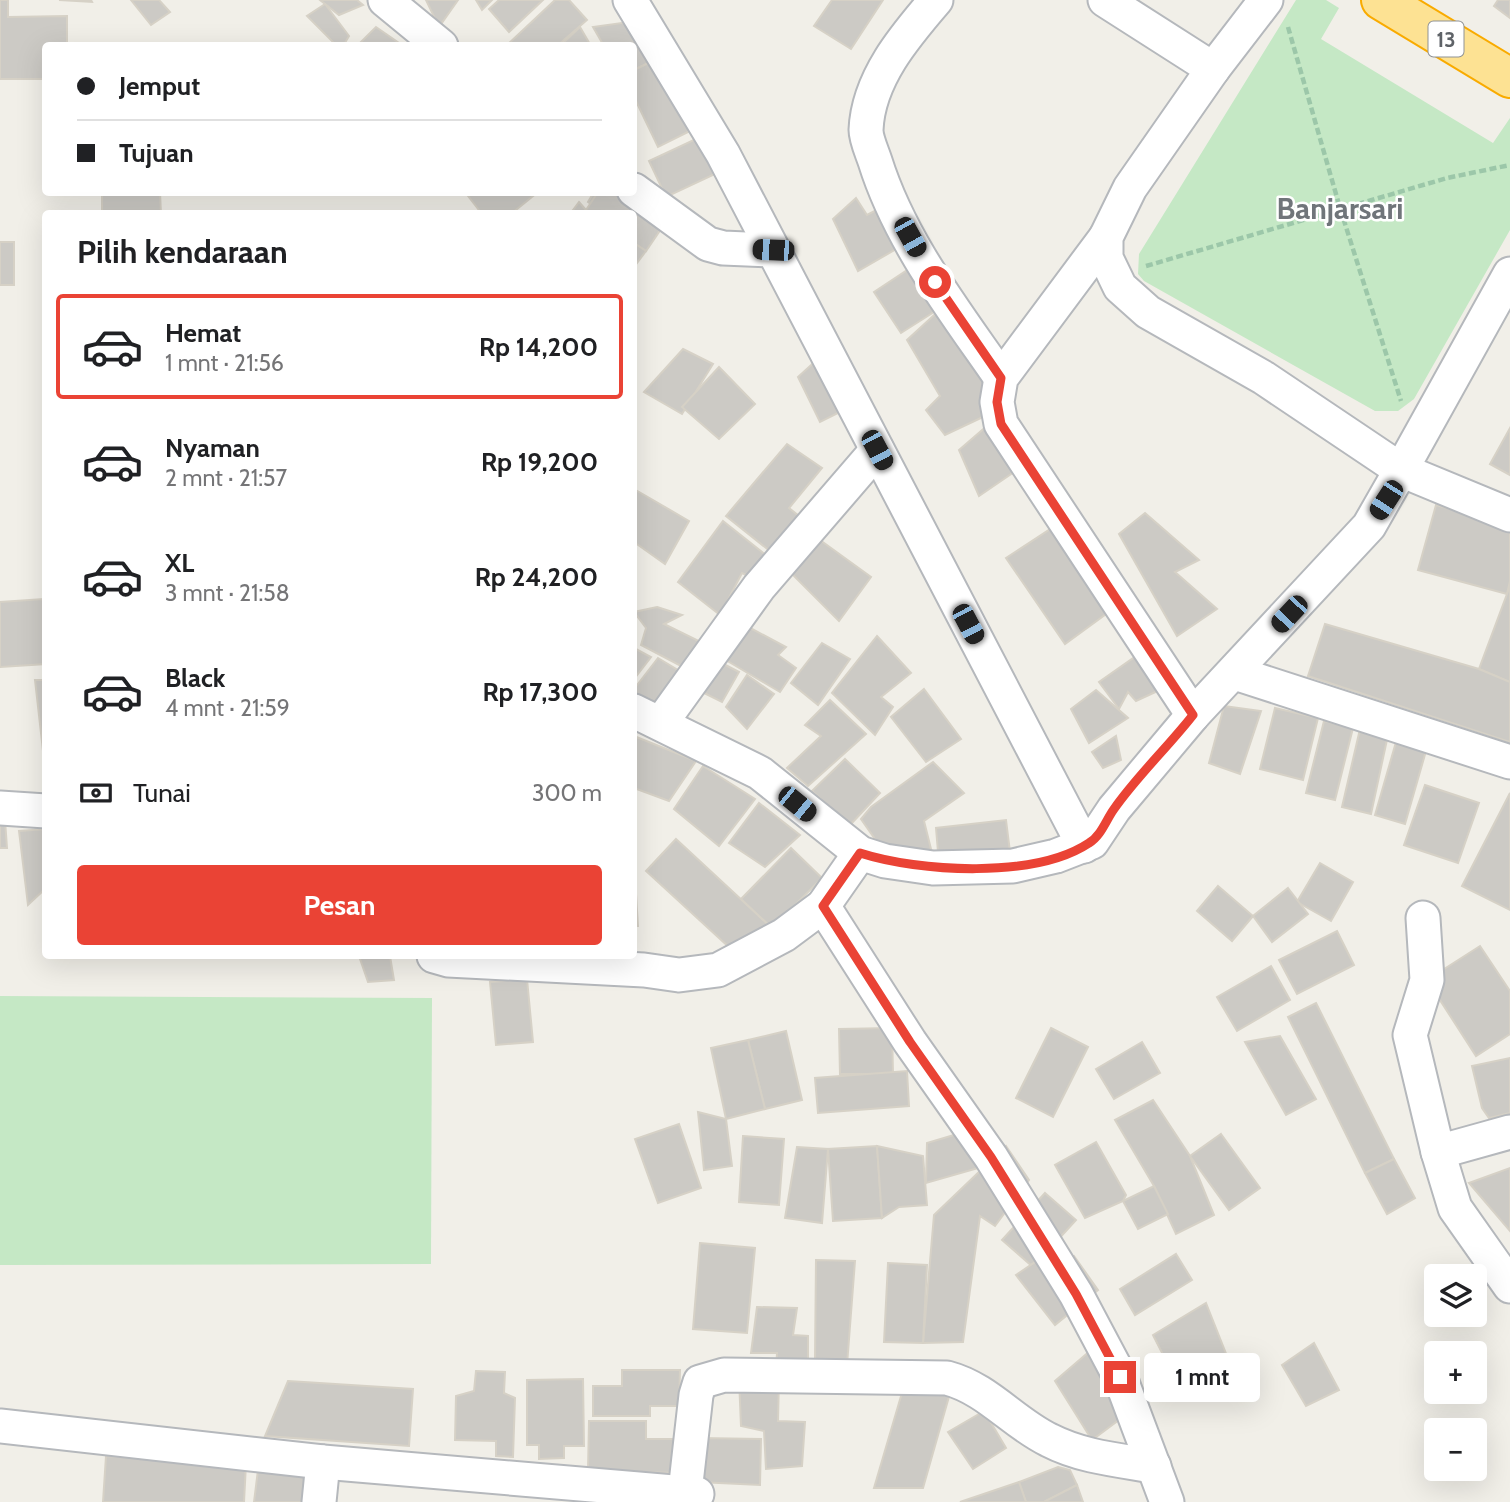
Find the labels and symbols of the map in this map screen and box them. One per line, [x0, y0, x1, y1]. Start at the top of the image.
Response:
road number: 13 [1428, 22, 1464, 56]
district label: Banjarsari [1276, 190, 1404, 227]
car [891, 214, 930, 260]
car [752, 239, 795, 261]
route start [919, 266, 951, 298]
car [858, 427, 897, 473]
car [1366, 477, 1407, 523]
car [1267, 591, 1312, 637]
car [949, 601, 988, 647]
car [775, 783, 820, 825]
callout: 1 mnt [1144, 1352, 1260, 1402]
route end [1104, 1361, 1136, 1393]

